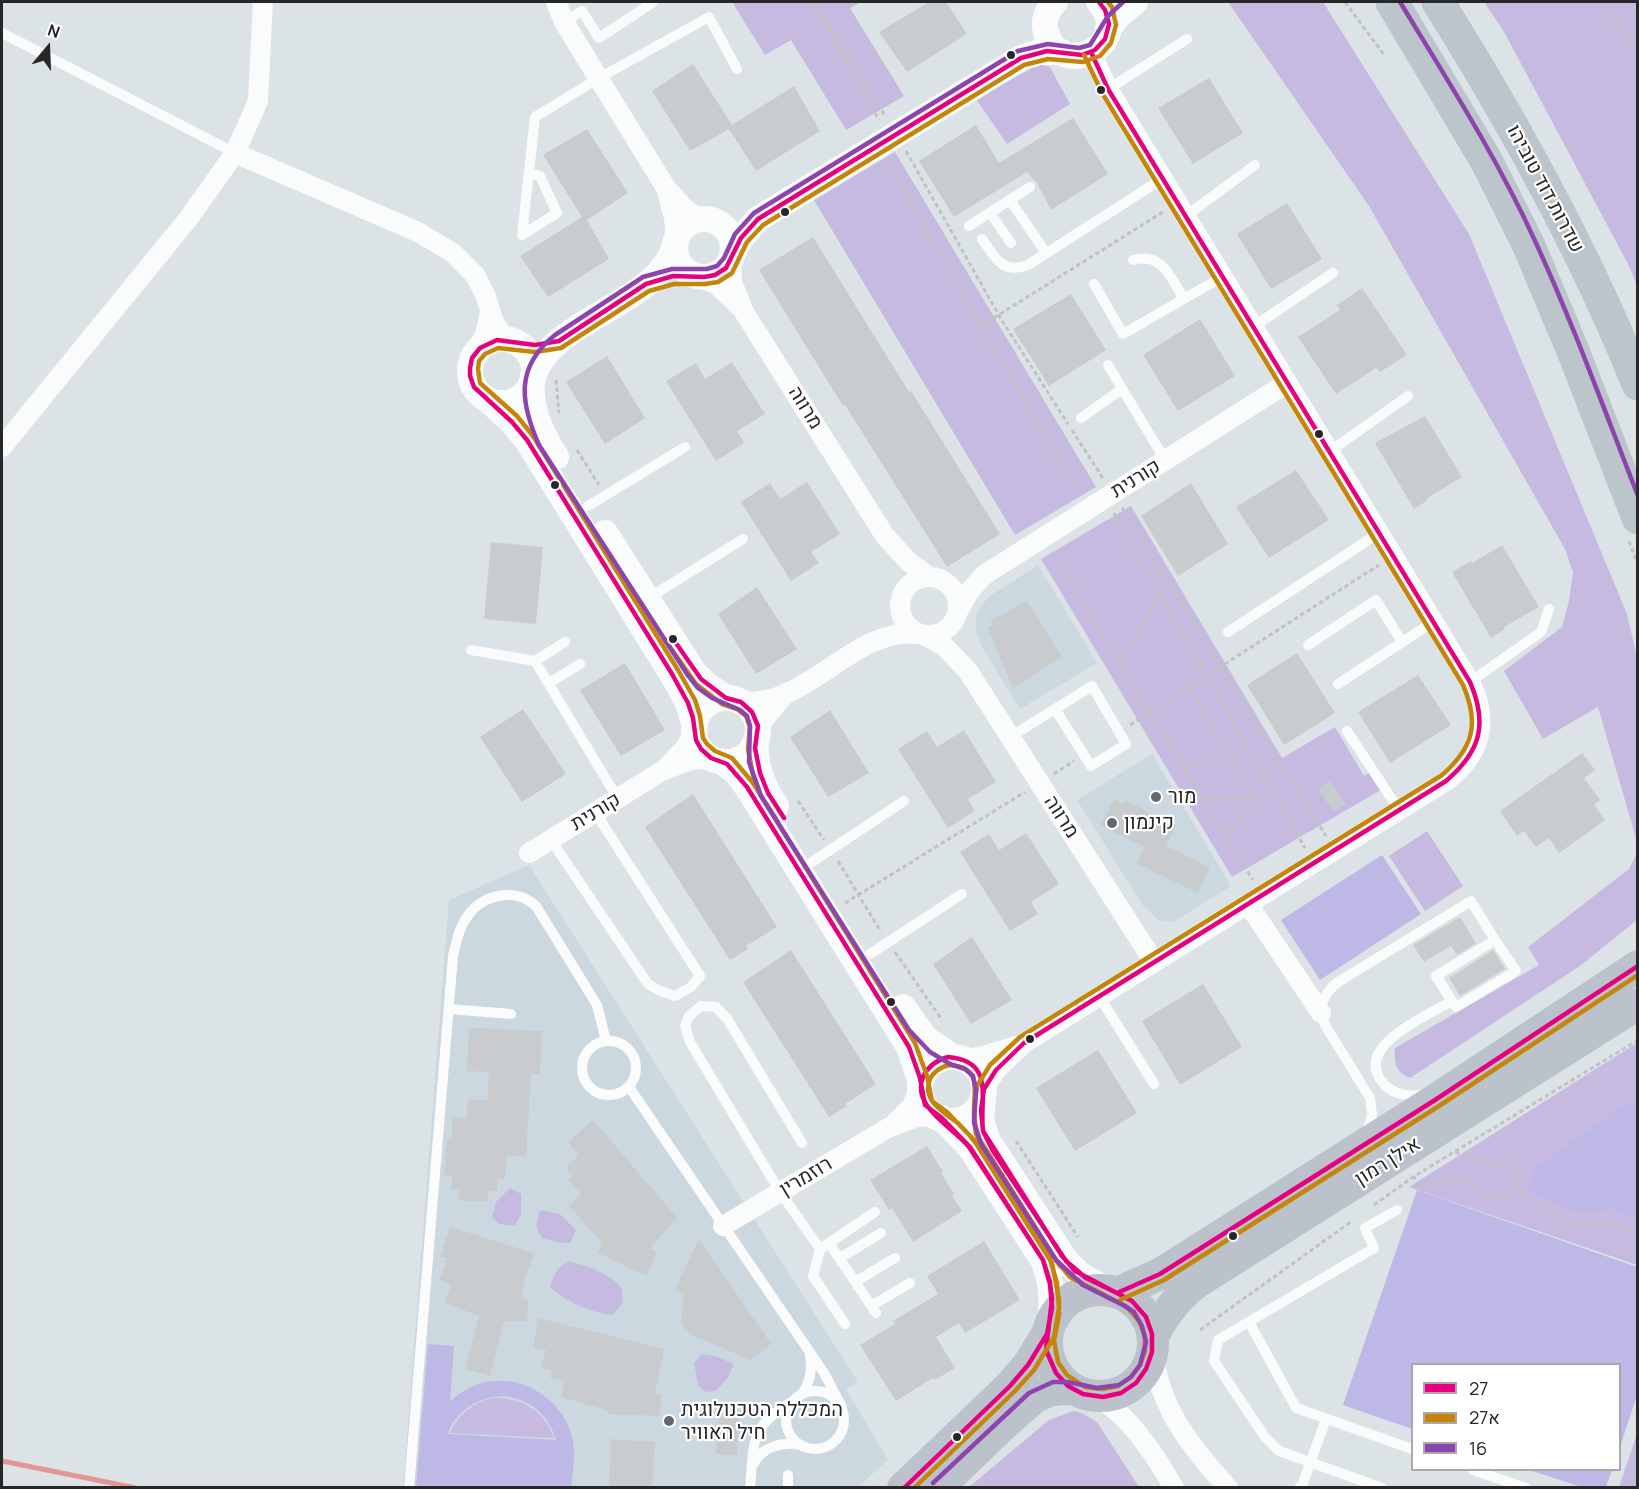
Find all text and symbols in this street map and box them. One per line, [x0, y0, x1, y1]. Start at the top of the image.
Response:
north arrow [18, 18, 78, 78]
text: N [45, 19, 63, 43]
unlabelled marker [1005, 49, 1017, 61]
unlabelled marker [1095, 84, 1107, 96]
street label: שדרות דוד טוביהו [1501, 121, 1589, 257]
unlabelled marker [779, 206, 791, 218]
street label: מרווה [783, 382, 827, 434]
unlabelled marker [1313, 428, 1325, 440]
street label: קורנית [1107, 455, 1165, 503]
unlabelled marker [549, 479, 561, 491]
unlabelled marker [667, 633, 679, 645]
place label: מור [1168, 785, 1196, 809]
street label: קורנית [567, 788, 625, 836]
marker: מור [1149, 790, 1163, 804]
street label: מרווה [1038, 791, 1084, 843]
place label: קינמון [1124, 811, 1174, 835]
marker: קינמון [1105, 816, 1119, 830]
unlabelled marker [885, 996, 897, 1008]
unlabelled marker [1024, 1033, 1036, 1045]
street label: אילן רמון [1351, 1132, 1425, 1192]
street label: רוזמרין [775, 1152, 837, 1202]
unlabelled marker [1227, 1230, 1239, 1242]
legend [1411, 1363, 1621, 1471]
text: 27 [1469, 1376, 1488, 1400]
place label: המכללה הטכנולוגית חיל האוויר [681, 1398, 843, 1445]
text: 27א [1469, 1405, 1500, 1429]
marker: המכללה הטכנולוגית חיל האוויר [662, 1414, 676, 1428]
unlabelled marker [951, 1431, 963, 1443]
text: 16 [1469, 1436, 1487, 1460]

